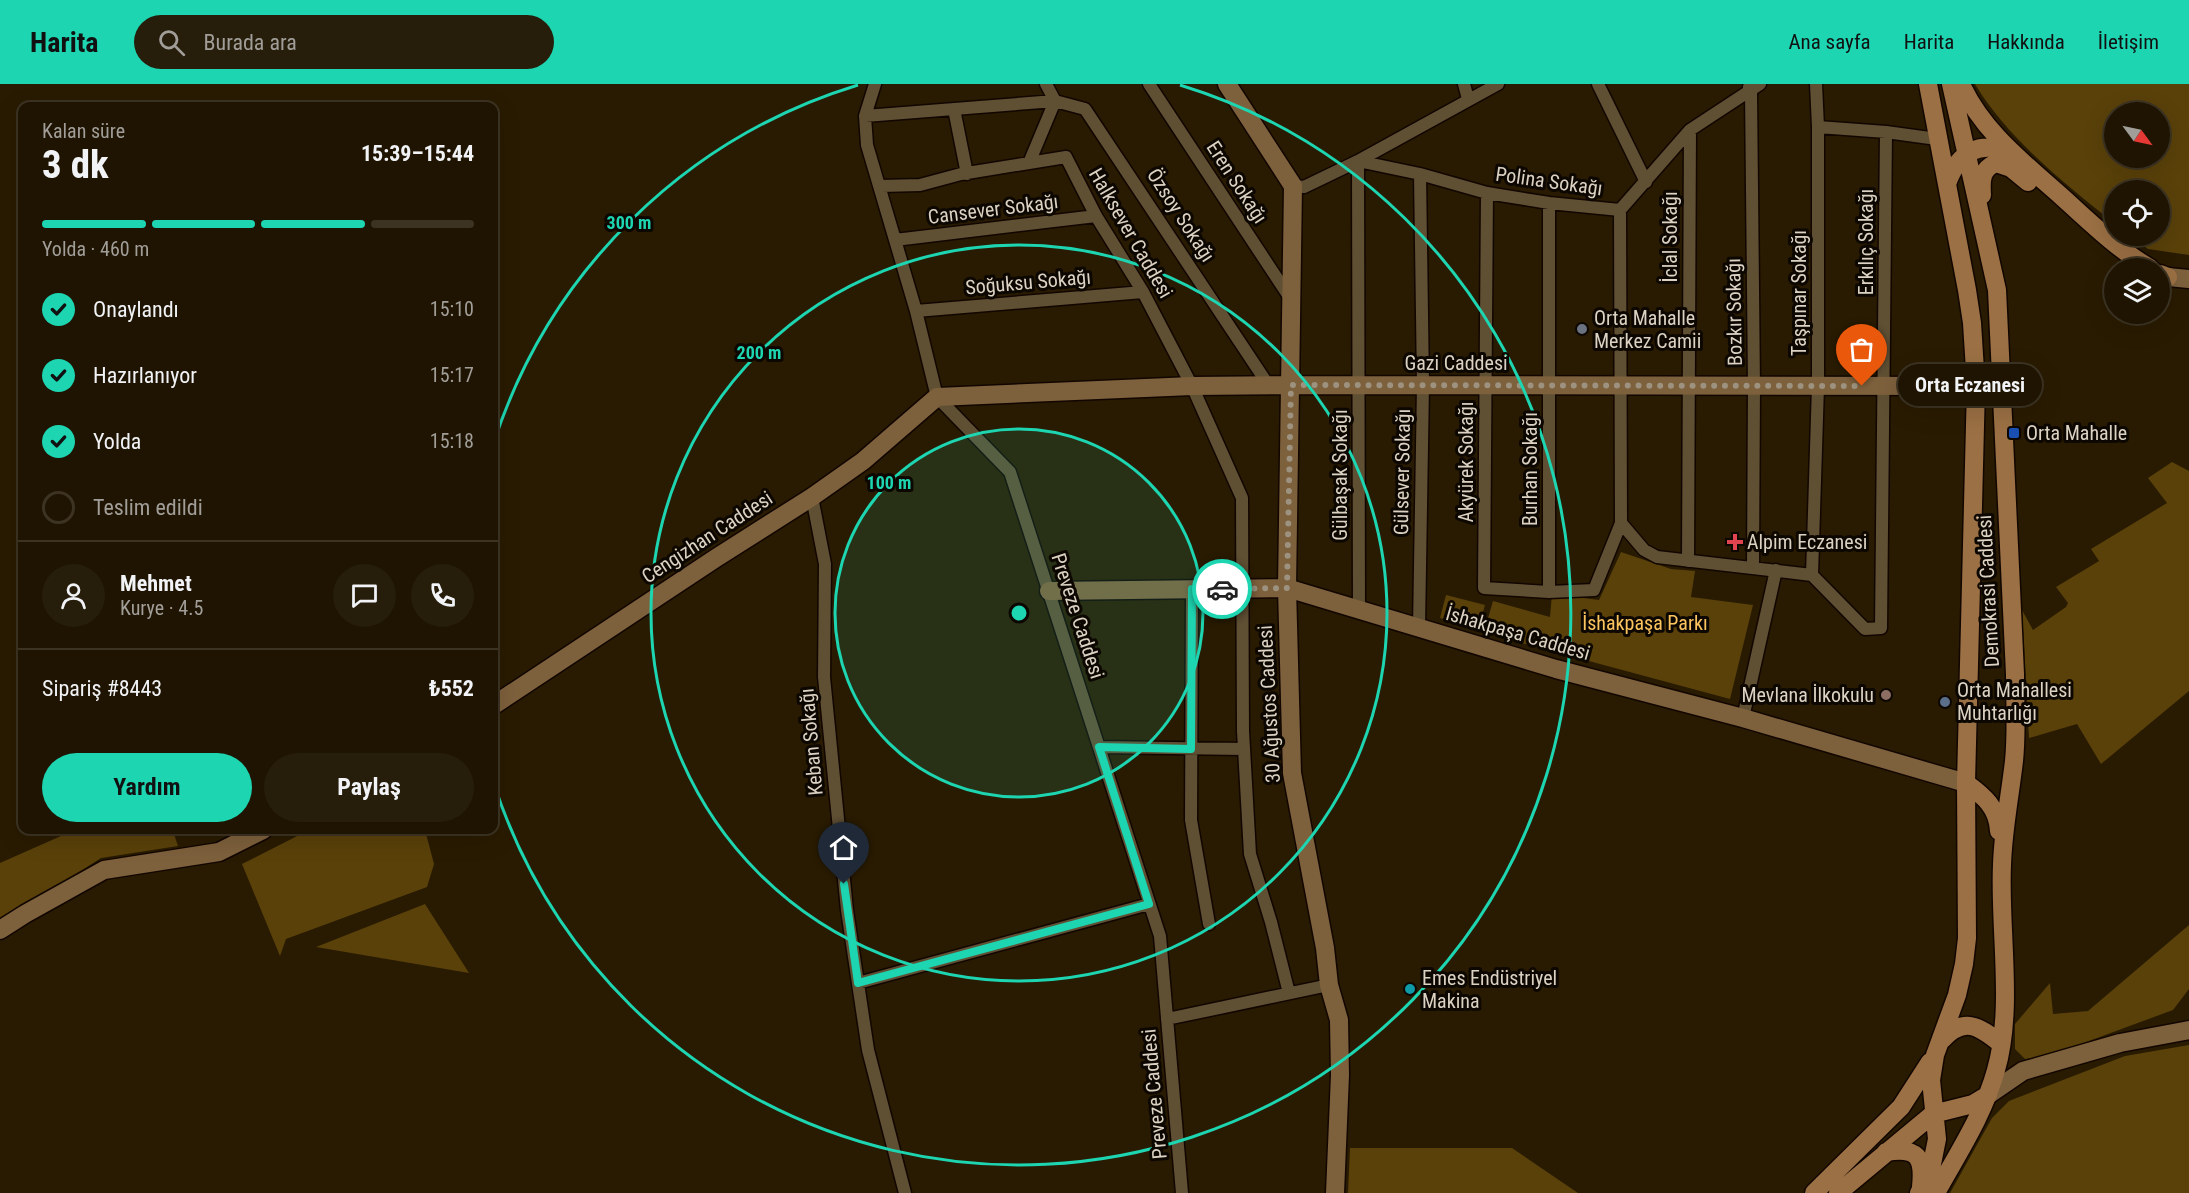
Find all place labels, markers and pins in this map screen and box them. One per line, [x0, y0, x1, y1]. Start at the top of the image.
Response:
place label: Orta Mahalle Merkez Camii [1594, 306, 1701, 353]
marker: Orta Mahalle Merkez Camii [1575, 322, 1589, 336]
pin [1836, 324, 1887, 386]
callout: Orta Eczanesi [1898, 365, 2042, 407]
place label: Orta Mahalle [2026, 421, 2127, 445]
marker: Orta Mahalle [2007, 426, 2021, 440]
place label: Alpim Eczanesi [1747, 530, 1867, 554]
marker: Alpim Eczanesi [1728, 535, 1742, 549]
centre of rings [1009, 603, 1029, 623]
place label: Orta Mahallesi Muhtarlığı [1957, 678, 2072, 725]
place label: Mevlana İlkokulu [1741, 683, 1874, 707]
marker: Mevlana İlkokulu [1879, 688, 1893, 702]
marker: Orta Mahallesi Muhtarlığı [1938, 695, 1952, 709]
pin [818, 822, 869, 884]
place label: Emes Endüstriyel Makina [1422, 966, 1557, 1013]
marker: Emes Endüstriyel Makina [1403, 982, 1417, 996]

